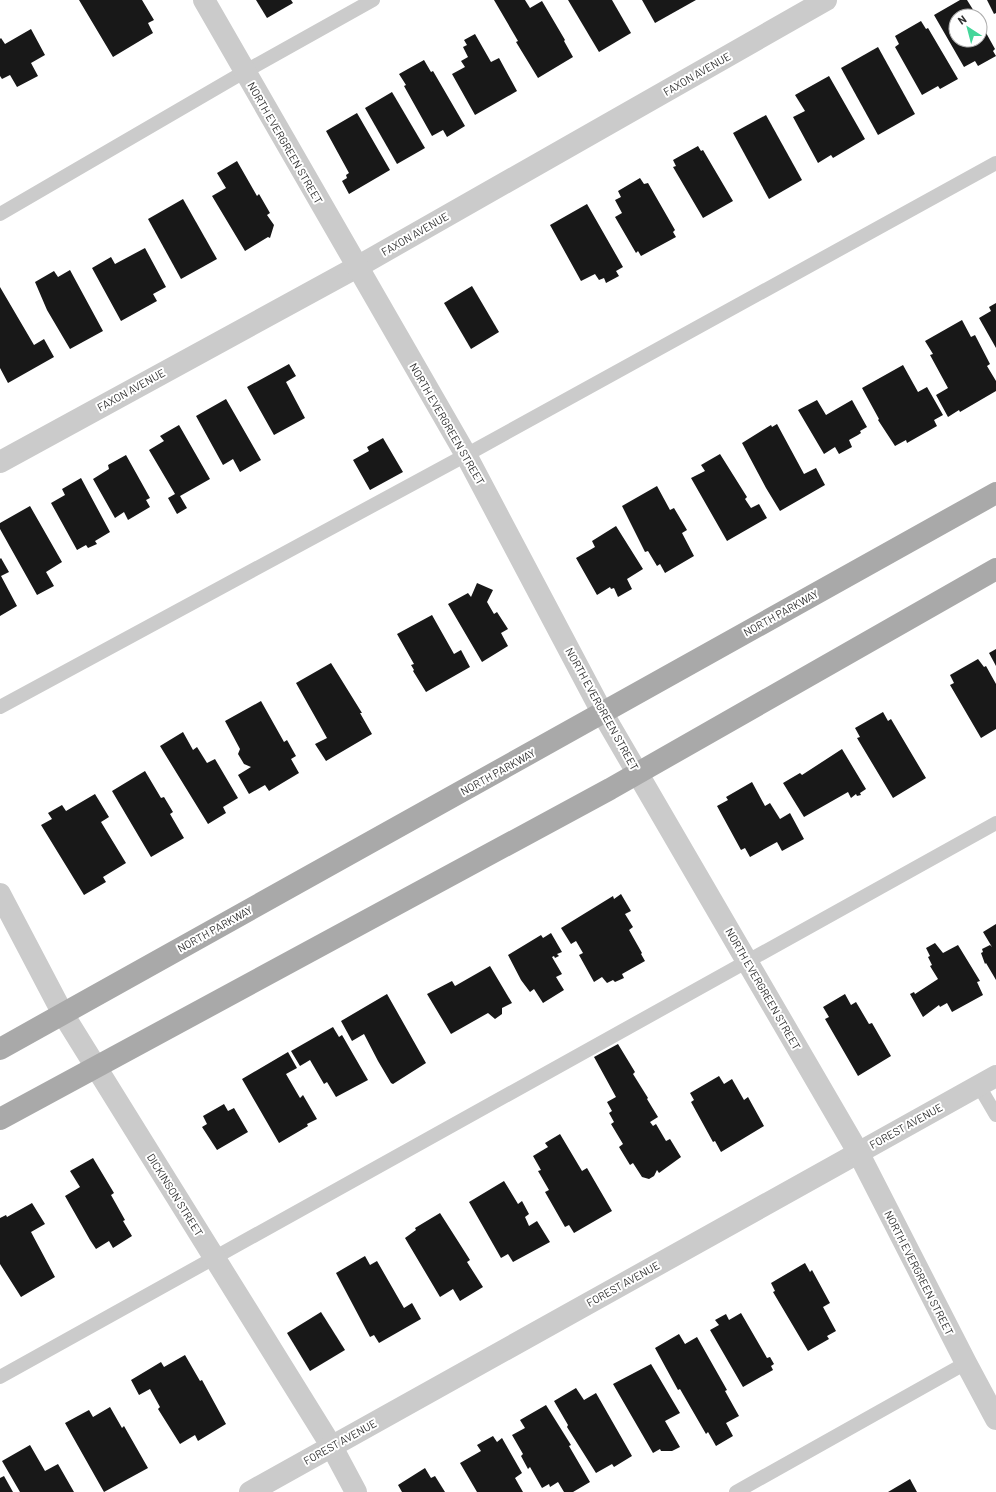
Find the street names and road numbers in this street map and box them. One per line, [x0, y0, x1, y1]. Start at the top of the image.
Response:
street label: FAXON AVENUE [661, 49, 733, 98]
street label: NORTH EVERGREEN STREET [245, 80, 326, 206]
street label: FAXON AVENUE [379, 209, 451, 258]
street label: NORTH EVERGREEN STREET [407, 361, 488, 487]
street label: FAXON AVENUE [95, 365, 167, 414]
street label: NORTH PARKWAY [741, 587, 821, 639]
street label: NORTH EVERGREEN STREET [563, 645, 642, 772]
street label: NORTH PARKWAY [458, 746, 538, 798]
street label: NORTH PARKWAY [175, 903, 255, 955]
street label: NORTH EVERGREEN STREET [723, 926, 804, 1052]
street label: FOREST AVENUE [867, 1100, 945, 1151]
street label: DICKINSON STREET [145, 1151, 206, 1238]
street label: NORTH EVERGREEN STREET [882, 1208, 957, 1337]
street label: FOREST AVENUE [584, 1258, 662, 1309]
street label: FOREST AVENUE [301, 1416, 379, 1467]

